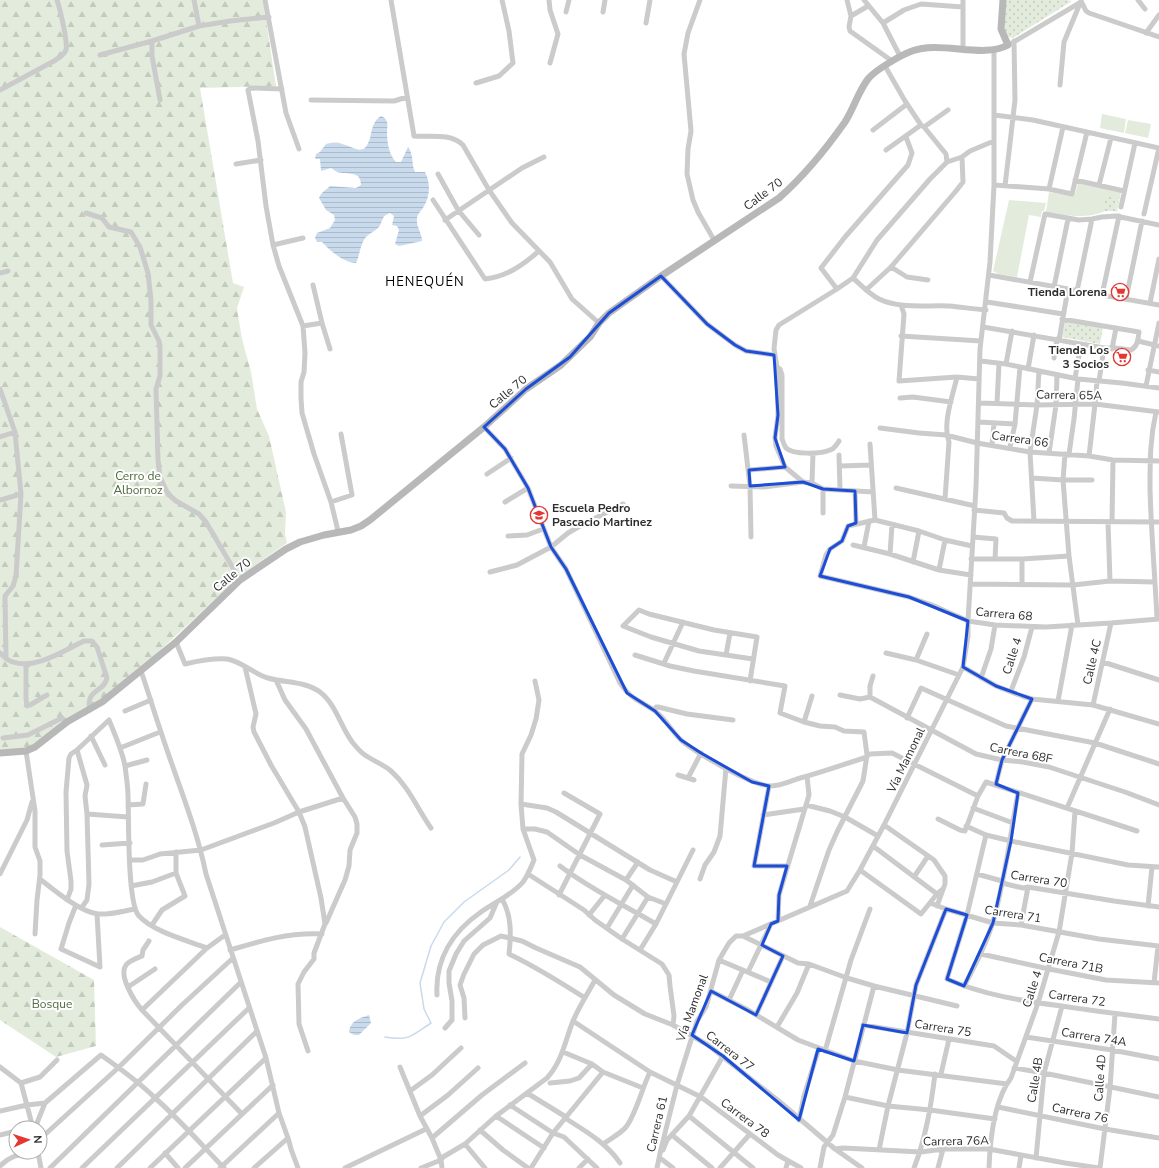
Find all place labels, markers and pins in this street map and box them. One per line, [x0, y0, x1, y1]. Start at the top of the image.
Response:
supermarket icon: Tienda Lorena [1110, 282, 1130, 302]
place label: Tienda Lorena [1028, 284, 1107, 300]
place label: Tienda Los 3 Socios [1049, 342, 1109, 372]
supermarket icon: Tienda Los 3 Socios [1112, 347, 1132, 367]
place label: Escuela Pedro Pascacio Martinez [552, 500, 652, 530]
school or university icon: Escuela Pedro Pascacio Martinez [529, 505, 549, 525]

